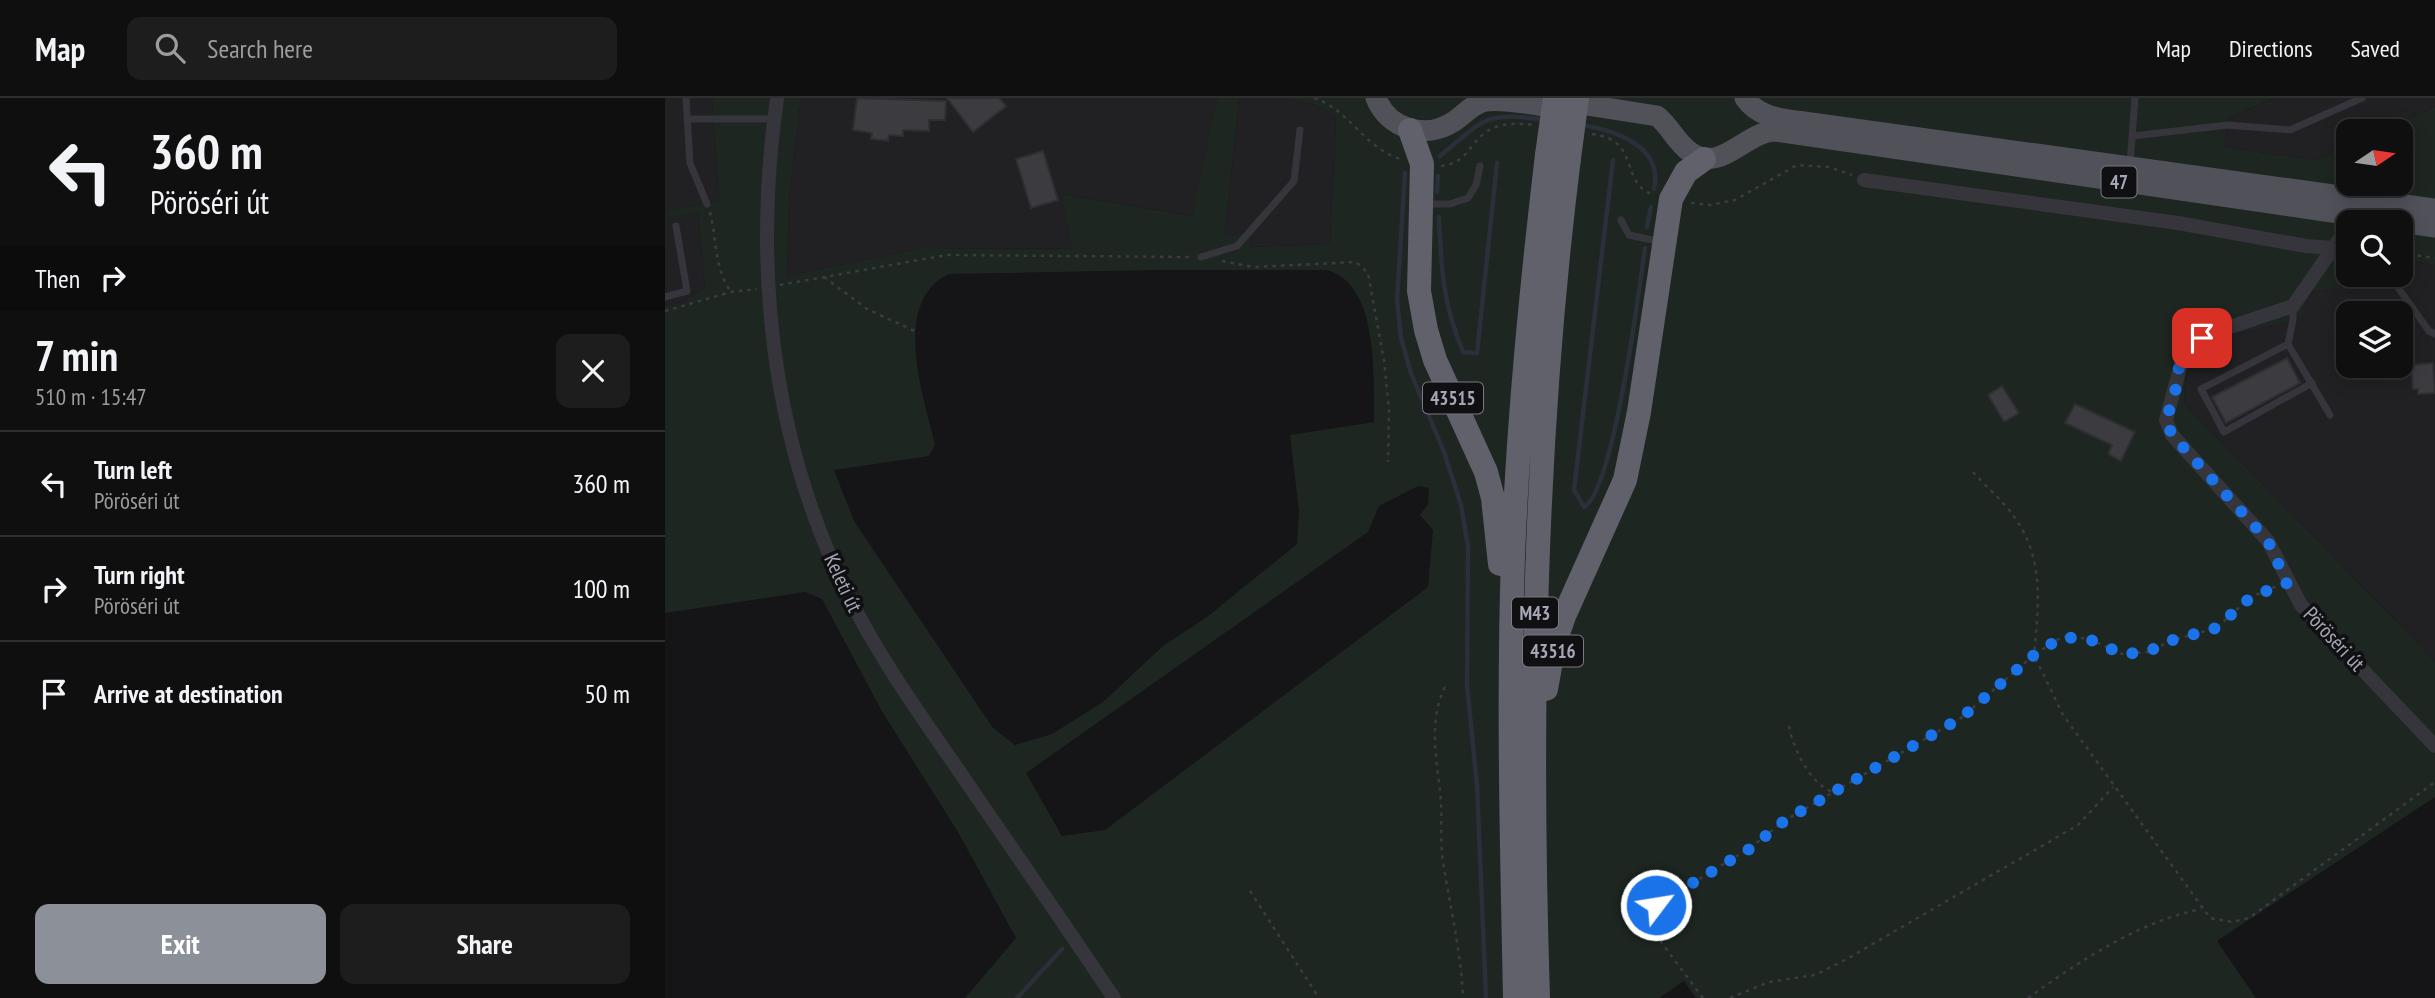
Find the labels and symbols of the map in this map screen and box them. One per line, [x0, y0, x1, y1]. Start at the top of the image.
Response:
north arrow [2336, 119, 2413, 196]
road number: 47 [2101, 166, 2137, 198]
pin [2172, 308, 2232, 368]
road number: 43515 [1423, 382, 1483, 414]
street label: Keleti út [818, 549, 869, 617]
road number: M43 [1512, 598, 1558, 628]
street label: Pöröséri út [2298, 601, 2371, 677]
road number: 43516 [1523, 636, 1583, 666]
position arrow [1619, 868, 1693, 942]

